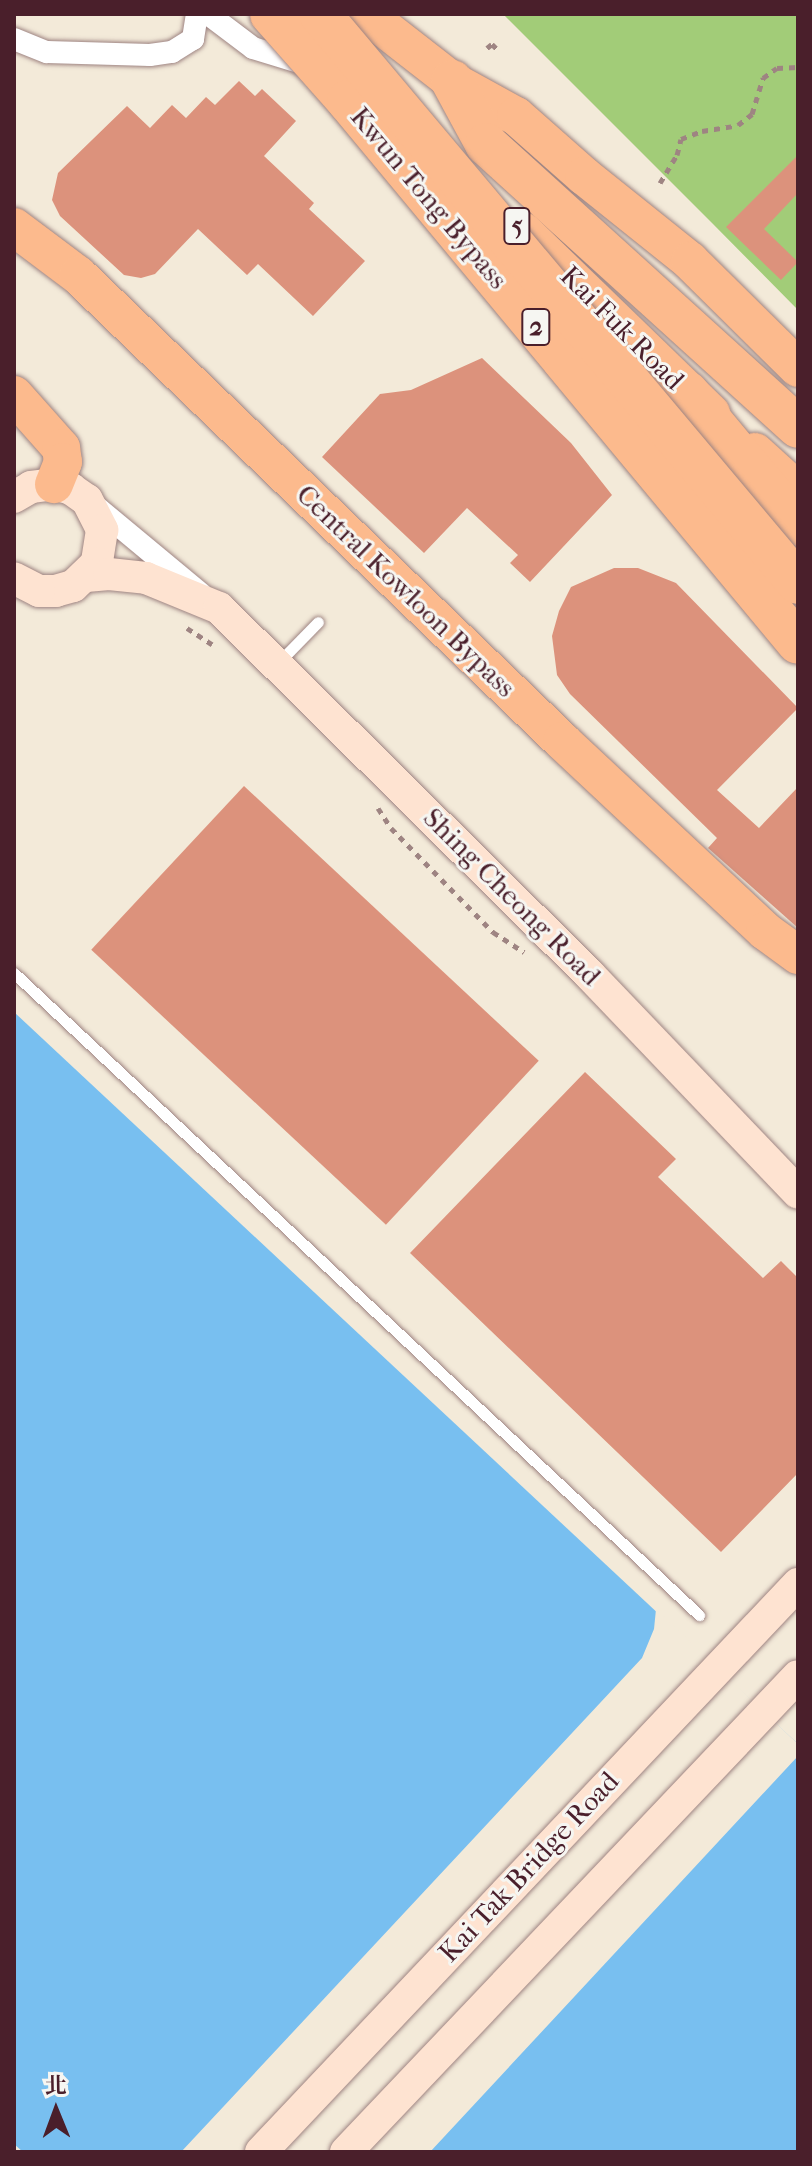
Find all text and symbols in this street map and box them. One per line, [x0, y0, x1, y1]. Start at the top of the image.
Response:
street label: Kwun Tong Bypass [343, 100, 515, 296]
road number: 5 [503, 204, 531, 248]
street label: Kai Fuk Road [553, 259, 691, 397]
road number: 2 [520, 305, 552, 349]
street label: Central Kowloon Bypass [290, 478, 522, 704]
street label: Shing Cheong Road [416, 801, 608, 993]
street label: Kai Tak Bridge Road [432, 1765, 626, 1969]
north arrow [16, 2070, 96, 2150]
text: 北 [44, 2073, 67, 2099]

